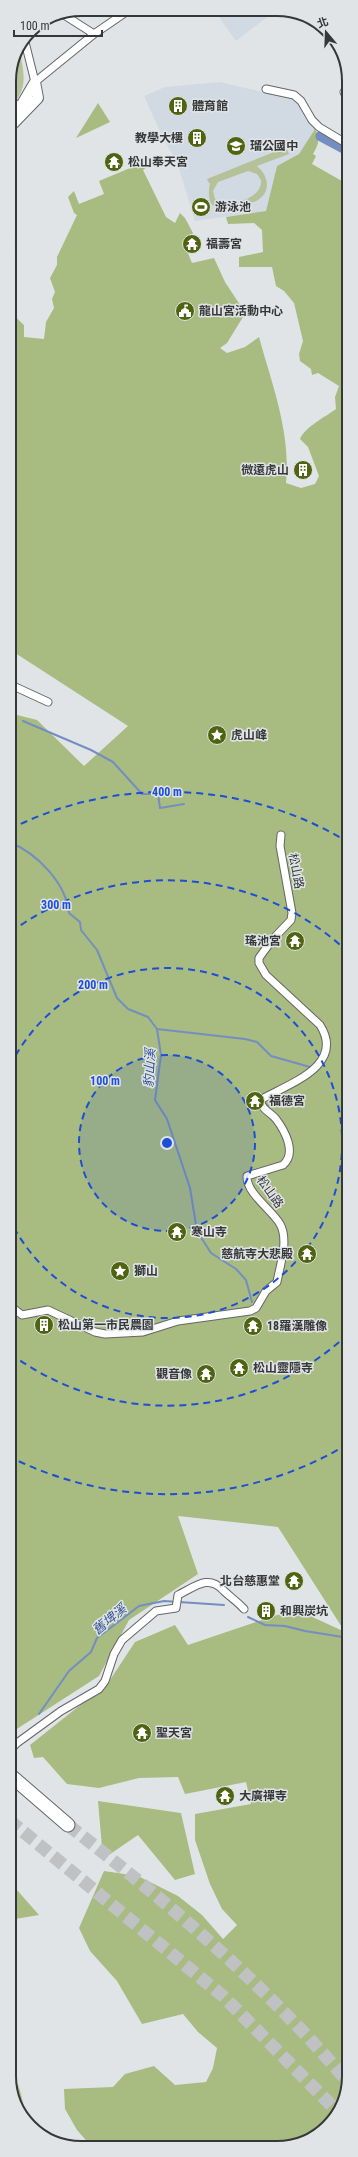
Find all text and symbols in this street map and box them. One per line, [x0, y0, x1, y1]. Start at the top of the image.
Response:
scale bar [14, 12, 102, 38]
north arrow [306, 12, 346, 52]
text: 北 [316, 15, 330, 31]
text: 100 m [20, 19, 50, 33]
building icon: 體育館 [167, 95, 189, 117]
place label: 體育館 [192, 99, 228, 113]
building icon: 教學大樓 [186, 127, 208, 149]
place label: 教學大樓 [135, 131, 183, 145]
school or university icon: 瑠公國中 [225, 135, 247, 157]
place label: 瑠公國中 [250, 139, 298, 153]
temple icon: 松山奉天宮 [103, 151, 125, 173]
place label: 松山奉天宮 [128, 155, 188, 169]
sports icon: 游泳池 [190, 196, 212, 218]
place label: 游泳池 [215, 200, 251, 214]
temple icon: 福壽宮 [181, 233, 203, 255]
place label: 福壽宮 [206, 237, 242, 251]
public building icon: 龍山宮活動中心 [174, 300, 196, 322]
place label: 龍山宮活動中心 [199, 304, 283, 318]
building icon: 微遠虎山 [292, 459, 314, 481]
place label: 微遠虎山 [241, 463, 289, 477]
place icon: 虎山峰 [206, 724, 228, 746]
place label: 虎山峰 [231, 728, 267, 742]
text: 400 m [152, 785, 182, 799]
street label: 松山路 [286, 852, 306, 890]
text: 300 m [41, 898, 71, 912]
temple icon: 瑤池宮 [284, 930, 306, 952]
place label: 瑤池宮 [245, 934, 281, 948]
text: 200 m [78, 978, 108, 992]
water label: 豹山溪 [141, 1046, 158, 1088]
text: 100 m [90, 1074, 120, 1088]
temple icon: 福德宮 [244, 1090, 266, 1112]
place label: 福德宮 [269, 1094, 305, 1108]
centre of rings [160, 1136, 174, 1150]
street label: 松山路 [254, 1173, 286, 1211]
temple icon: 寒山寺 [166, 1221, 188, 1243]
place label: 寒山寺 [191, 1225, 227, 1239]
temple icon: 慈航寺大悲殿 [296, 1243, 318, 1265]
place label: 慈航寺大悲殿 [221, 1247, 293, 1261]
place icon: 獅山 [109, 1260, 131, 1282]
place label: 獅山 [134, 1264, 158, 1278]
building icon: 松山第一市民農園 [33, 1314, 55, 1336]
temple icon: 18羅漢雕像 [242, 1315, 264, 1337]
place label: 松山第一市民農園 [58, 1318, 154, 1332]
place label: 18羅漢雕像 [267, 1319, 327, 1333]
temple icon: 松山靈隱寺 [228, 1357, 250, 1379]
place label: 松山靈隱寺 [253, 1361, 313, 1375]
temple icon: 觀音像 [195, 1363, 217, 1385]
place label: 觀音像 [156, 1367, 192, 1381]
temple icon: 北台慈惠堂 [283, 1570, 305, 1592]
place label: 北台慈惠堂 [220, 1574, 280, 1588]
water label: 舊埤溪 [90, 1600, 131, 1638]
building icon: 和興炭坑 [255, 1600, 277, 1622]
place label: 和興炭坑 [280, 1604, 328, 1618]
temple icon: 聖天宮 [131, 1722, 153, 1744]
place label: 聖天宮 [156, 1726, 192, 1740]
temple icon: 大廣禪寺 [214, 1785, 236, 1807]
place label: 大廣禪寺 [239, 1789, 287, 1803]

